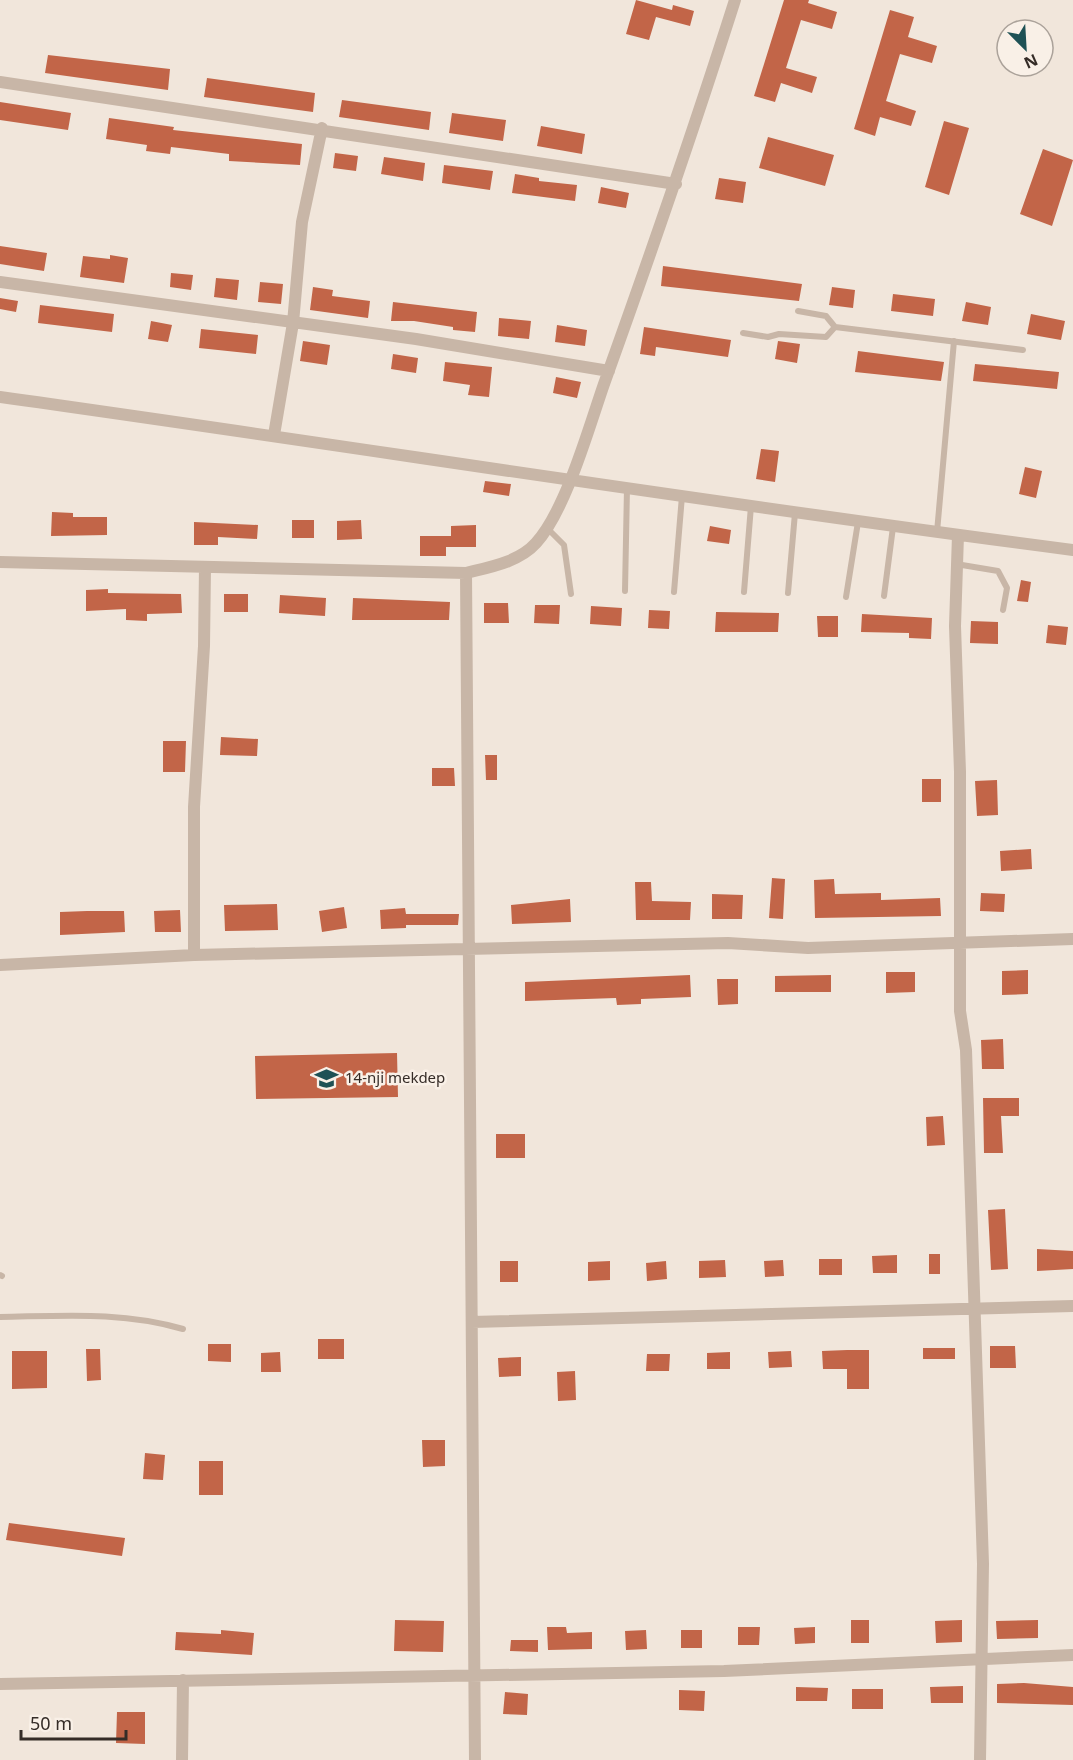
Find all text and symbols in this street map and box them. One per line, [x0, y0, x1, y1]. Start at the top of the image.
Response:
north arrow [995, 18, 1055, 78]
text: N [1021, 49, 1042, 74]
school or university icon: 14-nji mekdep [314, 1065, 340, 1091]
place label: 14-nji mekdep [345, 1067, 445, 1087]
scale bar [21, 1703, 126, 1741]
text: 50 m [30, 1711, 72, 1735]

